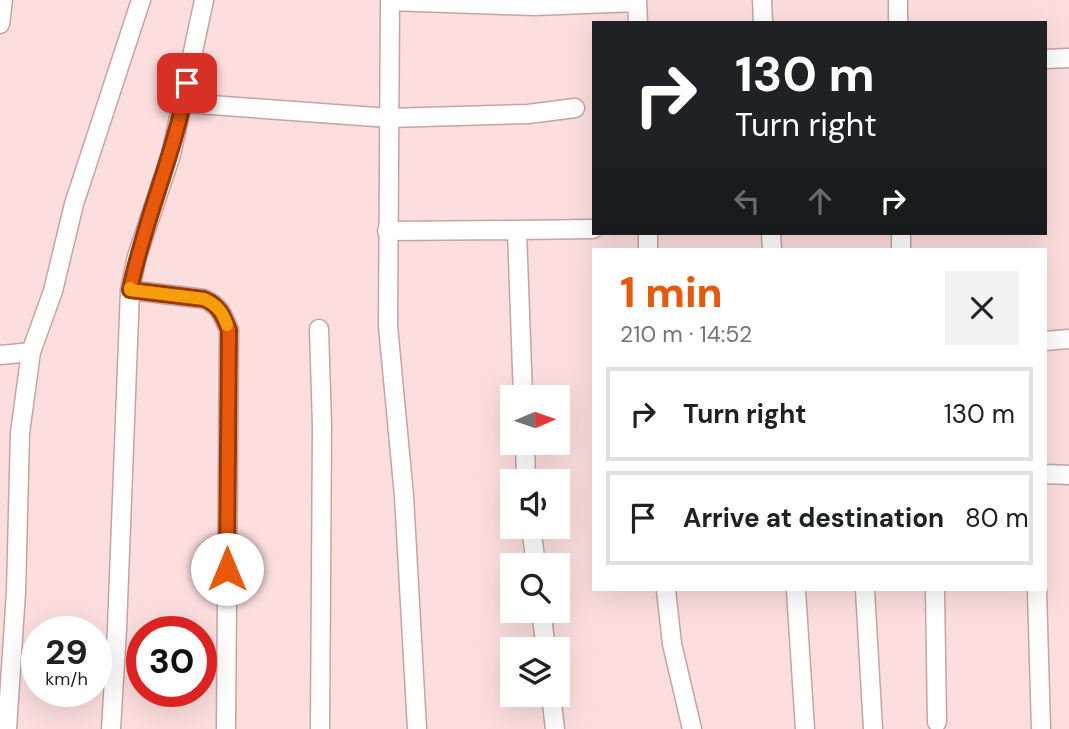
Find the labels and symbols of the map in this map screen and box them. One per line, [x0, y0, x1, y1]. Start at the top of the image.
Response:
pin [157, 53, 217, 113]
north arrow [500, 385, 570, 455]
position arrow [190, 532, 264, 606]
speed limit sign: 30 [126, 616, 217, 707]

